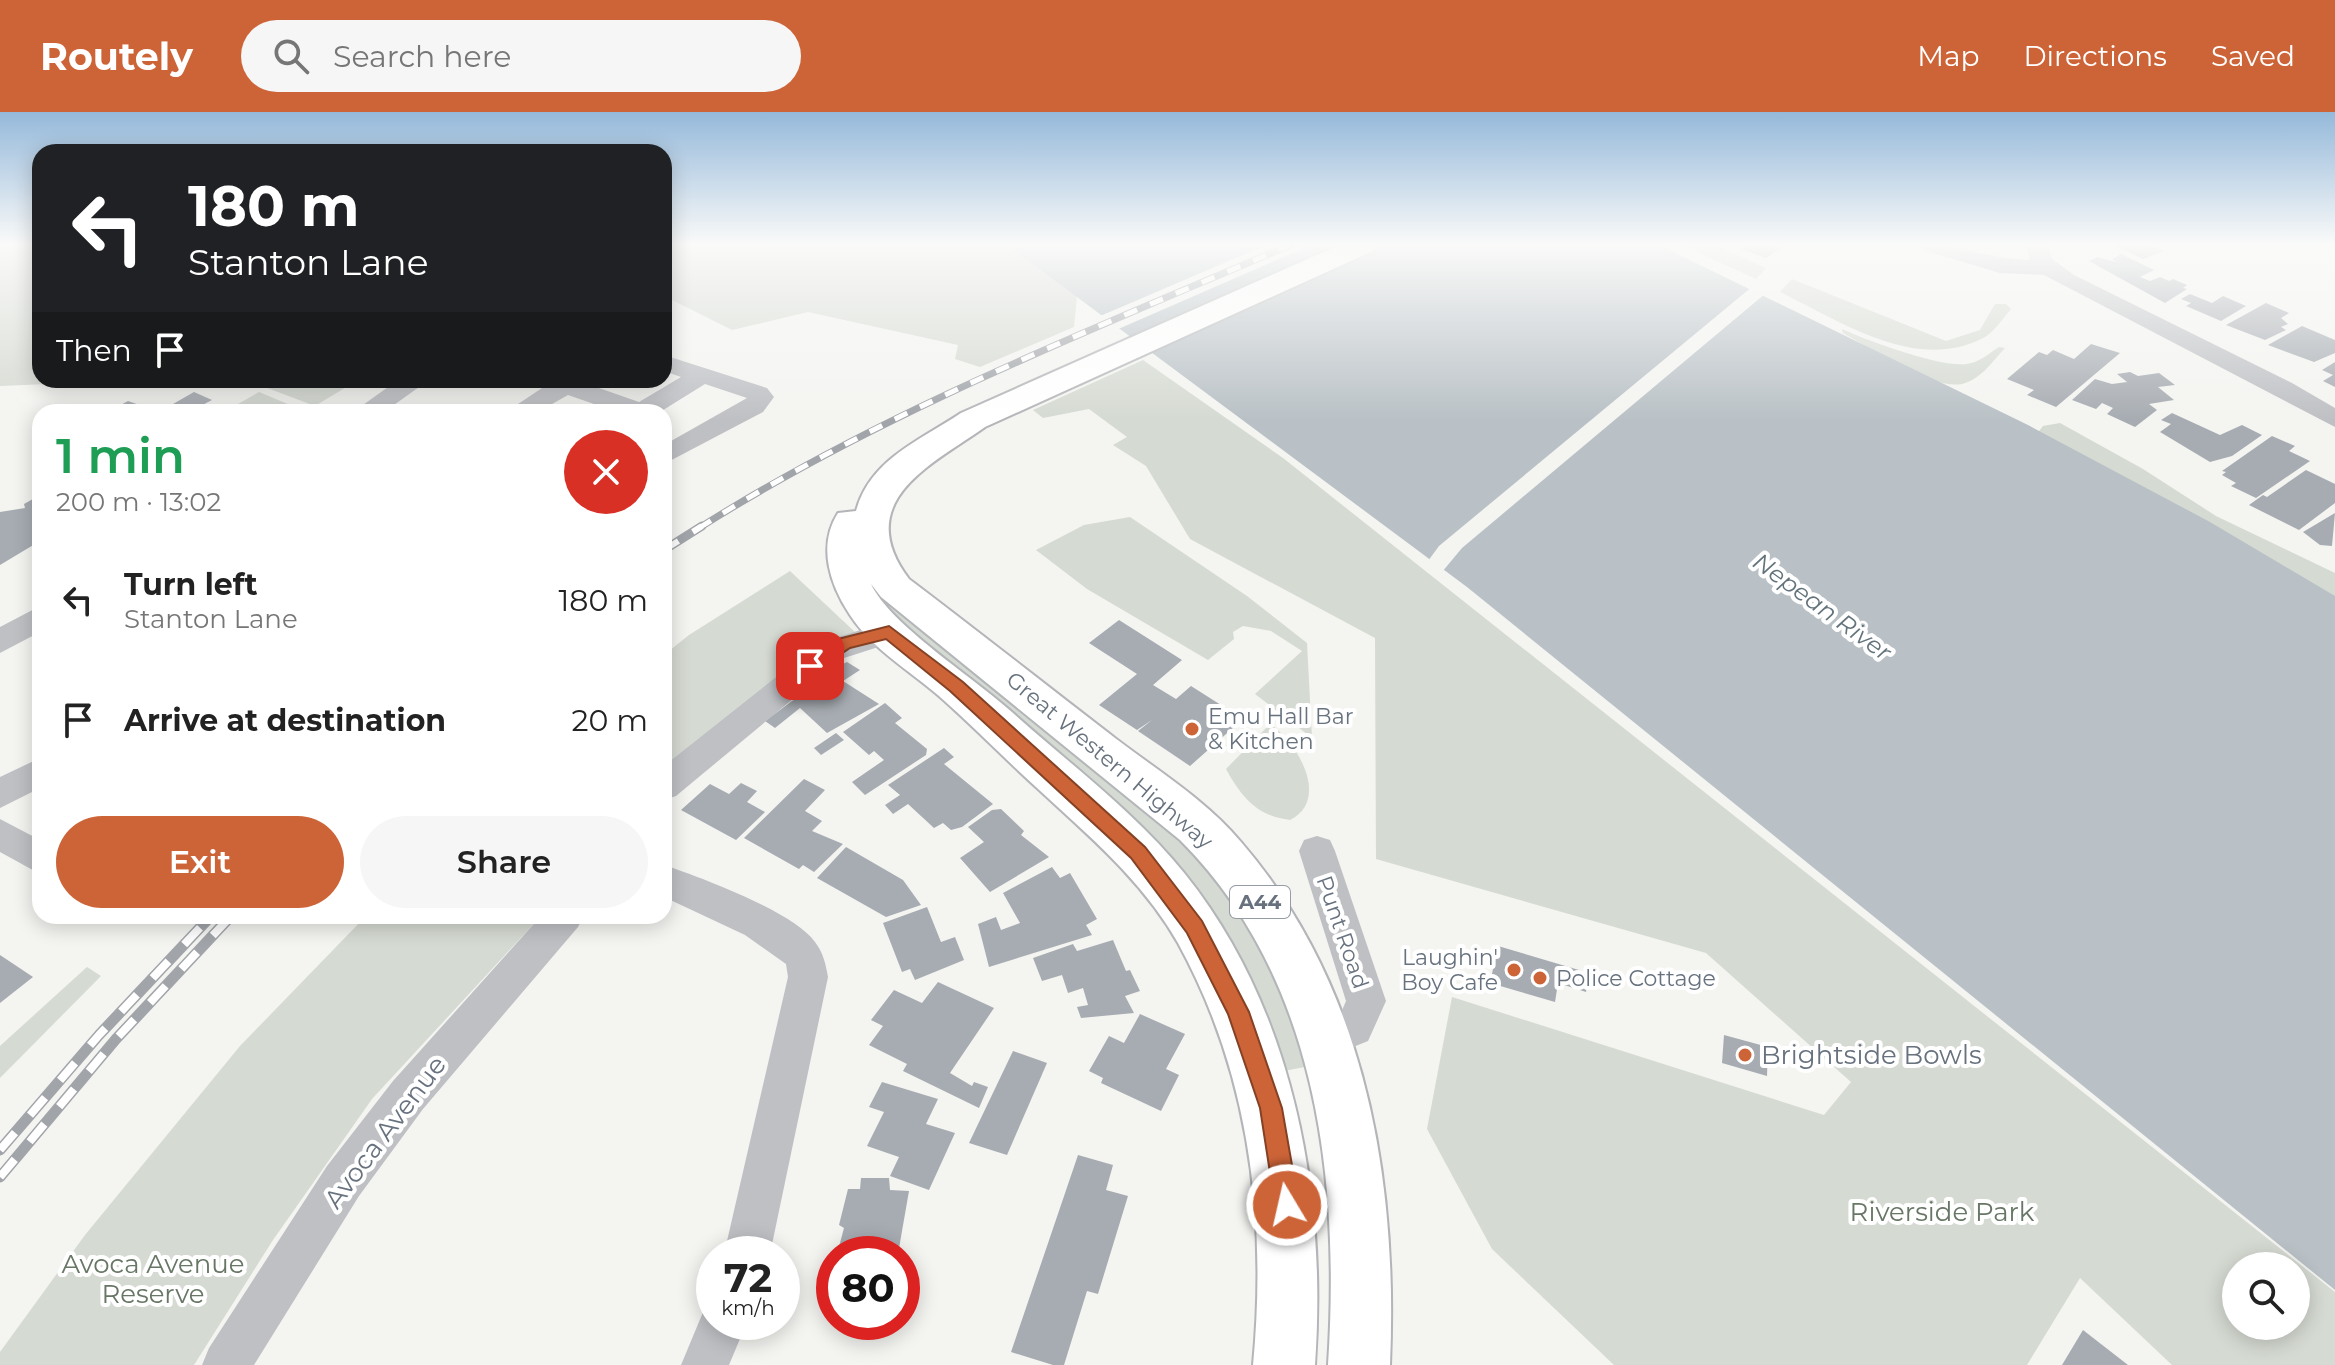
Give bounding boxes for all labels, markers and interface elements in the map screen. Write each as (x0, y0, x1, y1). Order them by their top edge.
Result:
search box (241, 20, 801, 92)
text: Routely (40, 33, 193, 80)
icon: search (269, 34, 313, 78)
text: Search here (333, 38, 511, 75)
text: Map (1917, 39, 1979, 73)
text: Directions (2023, 39, 2167, 73)
text: Saved (2211, 39, 2295, 73)
text: 180 m (188, 172, 360, 240)
icon: left (56, 176, 160, 280)
text: Stanton Lane (188, 240, 428, 284)
icon: arrive (148, 328, 192, 372)
text: Then (56, 332, 132, 369)
text: 1 min (56, 427, 185, 485)
button: close (564, 430, 648, 514)
text: 200 m · 13:02 (56, 486, 221, 518)
water label: Nepean River (1747, 547, 1898, 667)
text: Turn left (124, 566, 257, 603)
icon: left (56, 578, 100, 622)
text: 180 m (558, 582, 648, 619)
text: Stanton Lane (124, 603, 298, 635)
pin (776, 632, 844, 700)
icon: arrive (788, 644, 832, 688)
street label: Great Western Highway (1001, 666, 1219, 855)
icon: arrive (56, 698, 100, 742)
text: Arrive at destination (124, 702, 446, 739)
text: 20 m (571, 702, 648, 739)
place label: Emu Hall Bar & Kitchen (1208, 703, 1353, 755)
marker: Emu Hall Bar & Kitchen (1183, 720, 1201, 738)
button: Exit (56, 816, 344, 908)
button: Share (360, 816, 648, 908)
street label: Punt Road (1311, 872, 1374, 992)
road number: A44 (1230, 886, 1290, 918)
place label: Laughin' Boy Cafe (1401, 944, 1498, 996)
marker: Laughin' Boy Cafe (1505, 961, 1523, 979)
place label: Police Cottage (1556, 965, 1716, 992)
marker: Police Cottage (1531, 969, 1549, 987)
place label: Brightside Bowls (1761, 1039, 1982, 1071)
marker: Brightside Bowls (1736, 1046, 1754, 1064)
street label: Avoca Avenue (317, 1049, 453, 1215)
position arrow (1245, 1163, 1329, 1247)
park label: Riverside Park (1850, 1196, 2035, 1228)
speed limit sign: 80 (816, 1236, 920, 1340)
park label: Avoca Avenue Reserve (62, 1248, 244, 1310)
map controls (2222, 1252, 2310, 1340)
button: search (2222, 1252, 2310, 1340)
text: 72 (724, 1253, 772, 1302)
text: km/h (721, 1296, 775, 1320)

